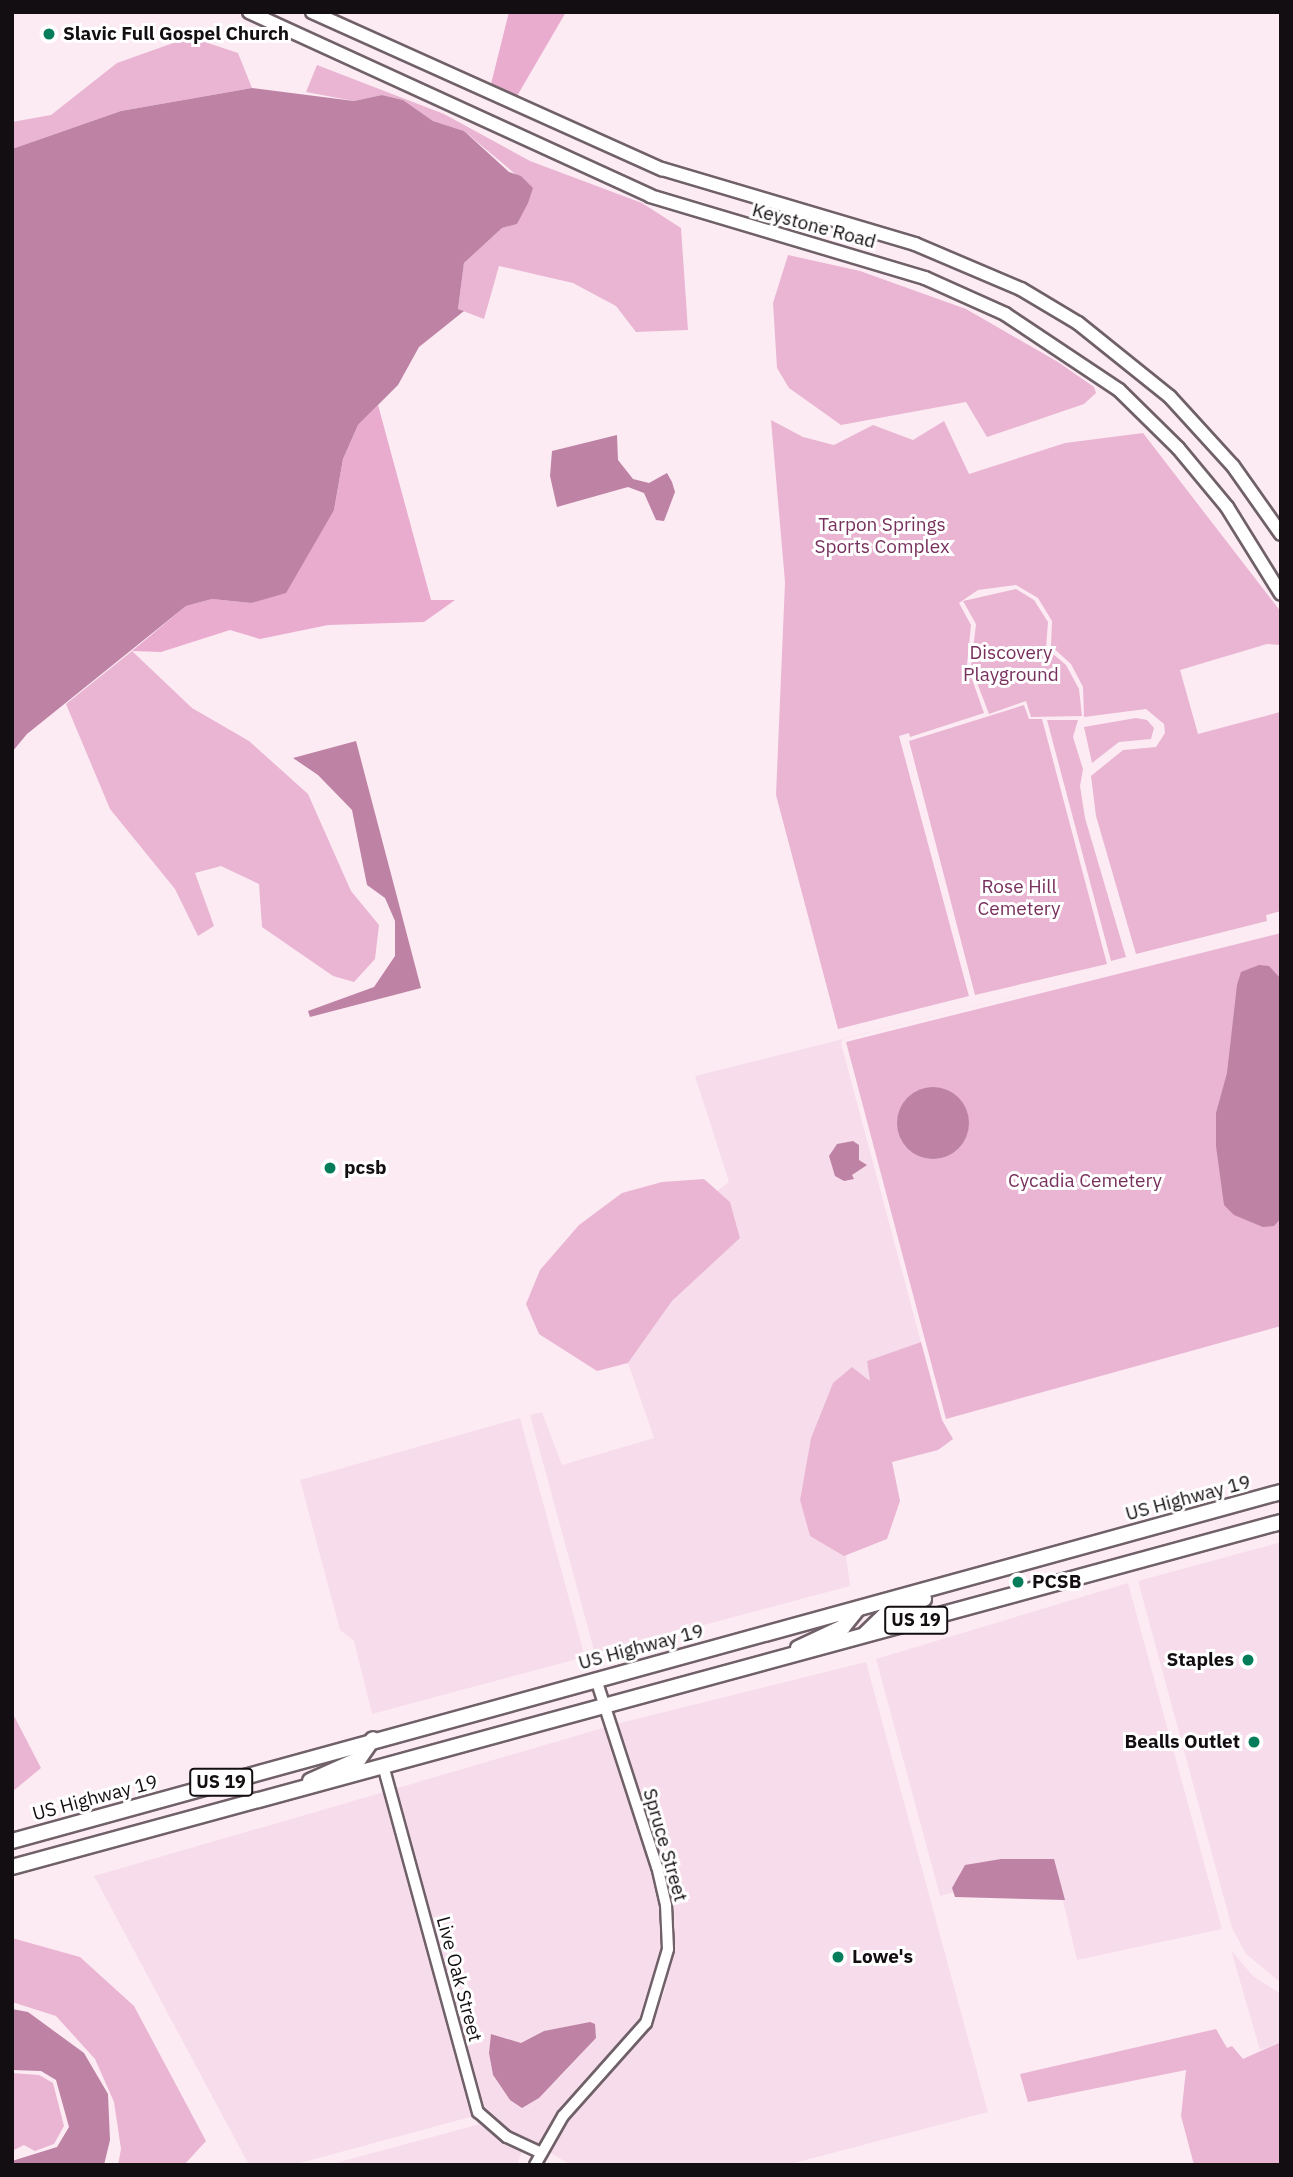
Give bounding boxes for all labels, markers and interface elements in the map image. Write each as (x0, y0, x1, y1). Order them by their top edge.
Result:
place label: Slavic Full Gospel Church (63, 23, 289, 45)
marker: Slavic Full Gospel Church (41, 26, 57, 42)
street label: Keystone Road (750, 199, 878, 253)
park label: Tarpon Springs Sports Complex (814, 514, 950, 558)
park label: Discovery Playground (963, 642, 1059, 686)
park label: Rose Hill Cemetery (978, 876, 1060, 920)
place label: pcsb (344, 1157, 387, 1179)
marker: pcsb (322, 1160, 338, 1176)
park label: Cycadia Cemetery (1008, 1170, 1162, 1192)
street label: US Highway 19 (1123, 1470, 1253, 1526)
place label: PCSB (1032, 1571, 1081, 1593)
marker: PCSB (1010, 1574, 1026, 1590)
road number: US 19 (883, 1605, 949, 1634)
street label: US Highway 19 (576, 1619, 706, 1675)
place label: Staples (1167, 1649, 1234, 1671)
marker: Staples (1240, 1652, 1256, 1668)
place label: Bealls Outlet (1125, 1731, 1240, 1753)
marker: Bealls Outlet (1246, 1734, 1262, 1750)
road number: US 19 (188, 1768, 254, 1797)
street label: US Highway 19 (30, 1770, 160, 1826)
street label: Spruce Street (638, 1786, 692, 1904)
street label: Live Oak Street (431, 1914, 487, 2044)
place label: Lowe's (852, 1946, 913, 1968)
marker: Lowe's (830, 1949, 846, 1965)

